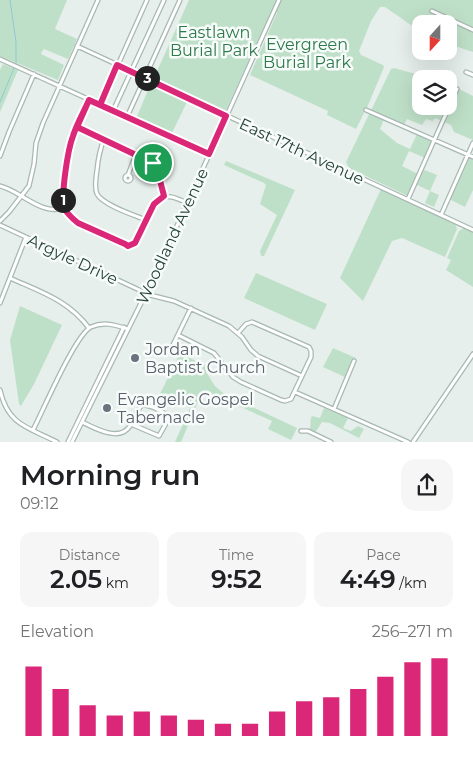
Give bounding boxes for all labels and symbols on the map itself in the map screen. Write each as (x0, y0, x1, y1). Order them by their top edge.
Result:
north arrow (412, 15, 458, 60)
park label: Eastlawn Burial Park (170, 23, 258, 60)
park label: Evergreen Burial Park (263, 35, 351, 72)
pin: 3 (134, 66, 160, 90)
street label: East 17th Avenue (236, 114, 367, 189)
pin (132, 142, 174, 184)
street label: Woodland Avenue (133, 165, 212, 307)
pin: 1 (50, 188, 76, 212)
street label: Argyle Drive (25, 230, 121, 289)
place label: Jordan Baptist Church (144, 340, 265, 377)
marker: Jordan Baptist Church (129, 352, 141, 364)
place label: Evangelic Gospel Tabernacle (117, 390, 254, 427)
marker: Evangelic Gospel Tabernacle (101, 402, 113, 414)

